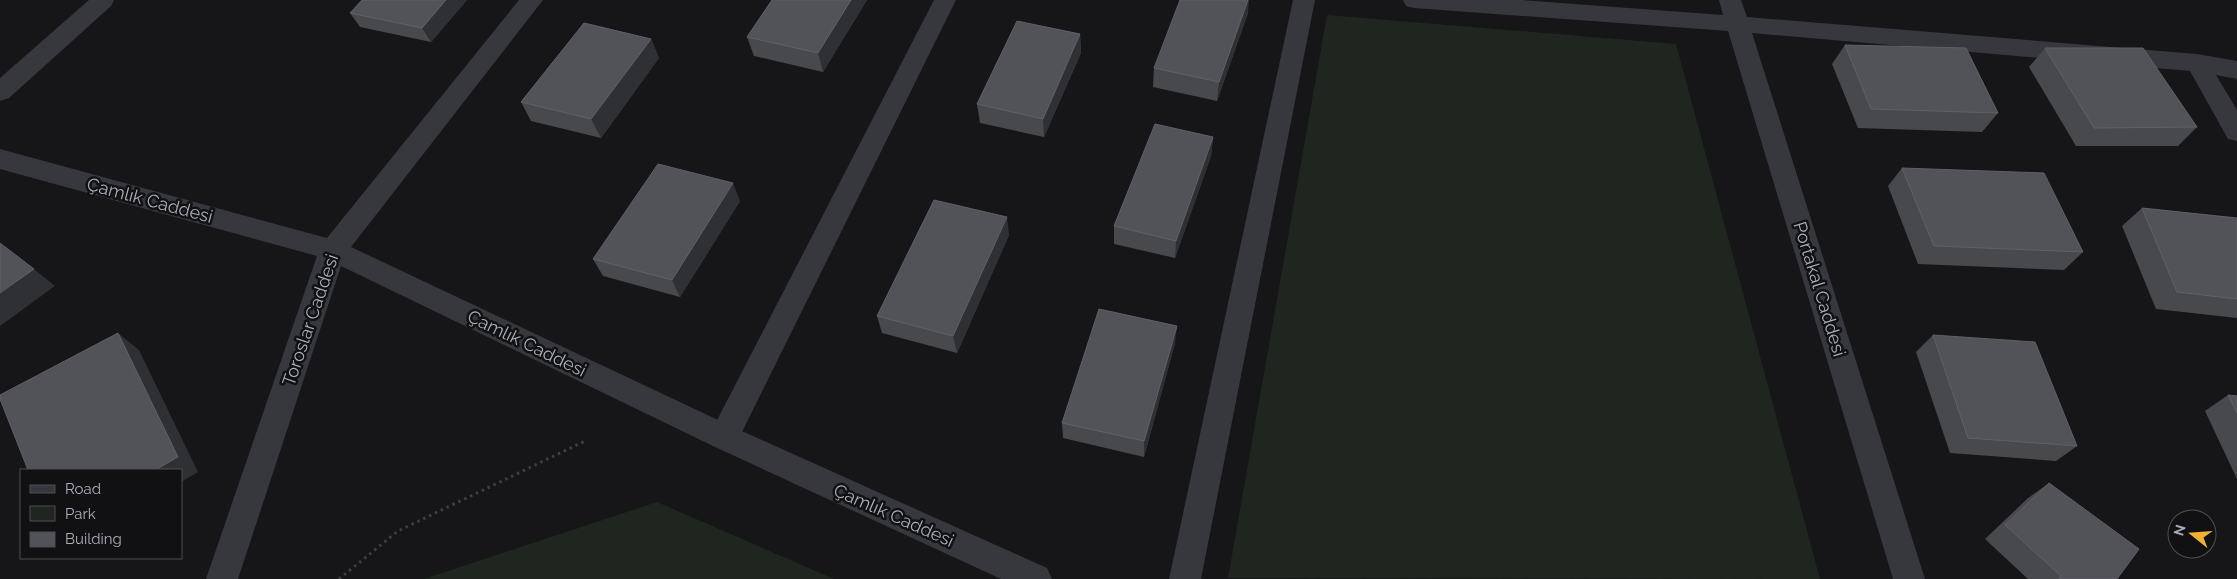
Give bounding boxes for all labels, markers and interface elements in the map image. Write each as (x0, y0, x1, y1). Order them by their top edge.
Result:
street label: Çamlık Caddesi (85, 173, 215, 227)
street label: Portakal Caddesi (1790, 219, 1850, 359)
street label: Toroslar Caddesi (278, 251, 342, 389)
street label: Çamlık Caddesi (464, 305, 590, 381)
legend (20, 469, 182, 559)
street label: Çamlık Caddesi (831, 479, 957, 551)
text: Road (65, 480, 101, 498)
text: Park (65, 505, 96, 523)
north arrow (2167, 509, 2217, 559)
text: N (2170, 523, 2189, 538)
text: Building (65, 530, 122, 548)

